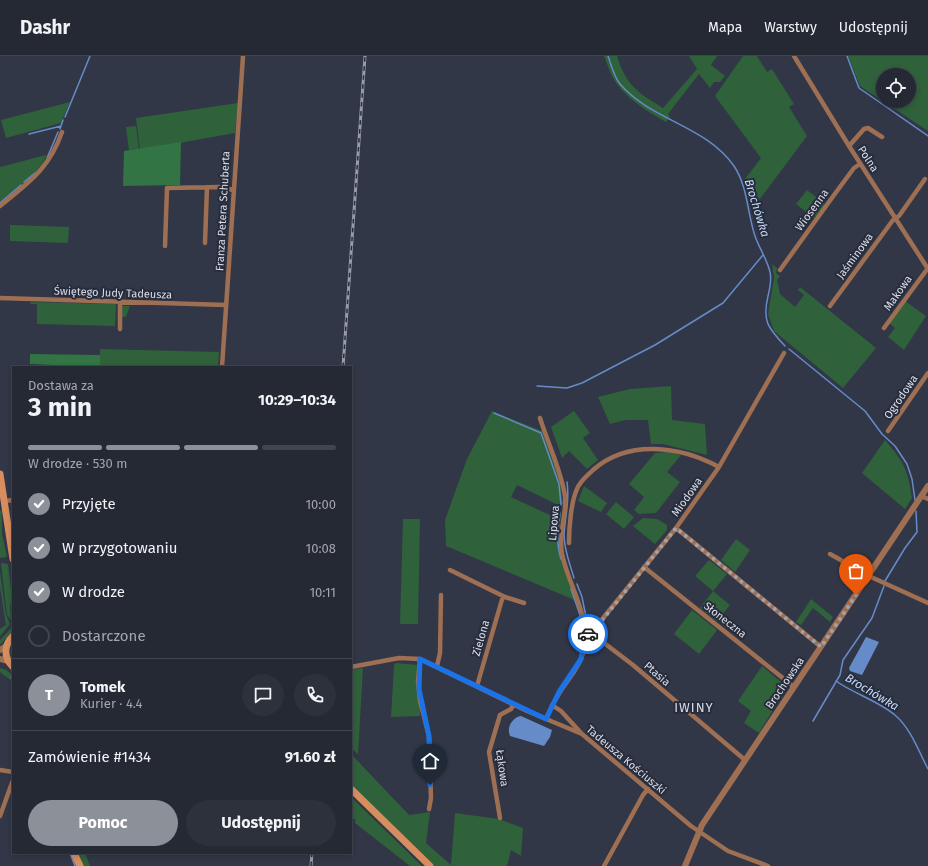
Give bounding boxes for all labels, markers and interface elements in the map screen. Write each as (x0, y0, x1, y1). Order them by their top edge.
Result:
text: Dashr (20, 16, 70, 39)
text: Mapa (708, 19, 742, 36)
text: Warstwy (764, 19, 817, 36)
text: Udostępnij (839, 19, 908, 36)
map controls (876, 68, 916, 108)
button: locate (876, 68, 916, 108)
street label: Polna (855, 144, 881, 174)
street label: Franza Petera Schuberta (213, 151, 233, 271)
water label: Brochówka (742, 177, 772, 239)
street label: Wiosenna (792, 187, 832, 233)
street label: Jaśminowa (834, 231, 876, 281)
street label: Makowa (881, 273, 915, 313)
street label: Świętego Judy Tadeusza (54, 283, 172, 302)
street label: Ogrodowa (882, 372, 920, 422)
text: Dostawa za (28, 378, 94, 393)
text: 10:29–10:34 (258, 391, 336, 409)
text: 3 min (28, 392, 92, 423)
text: W drodze · 530 m (28, 456, 127, 471)
street label: Miodowa (669, 475, 705, 519)
icon: check (28, 493, 50, 515)
text: Przyjęte (62, 495, 116, 513)
text: 10:00 (305, 497, 336, 512)
street label: Lipowa (546, 505, 562, 541)
icon: check (28, 537, 50, 559)
text: W przygotowaniu (62, 539, 178, 557)
text: 10:08 (306, 541, 336, 556)
pin (839, 554, 873, 595)
icon: bag (845, 560, 867, 582)
icon: check (28, 581, 50, 603)
text: W drodze (62, 583, 125, 601)
text: 10:11 (309, 585, 336, 600)
street label: Słoneczna (701, 599, 749, 641)
courier (568, 614, 608, 654)
street label: Zielona (470, 618, 492, 658)
icon: car (577, 623, 599, 645)
text: Dostarczone (62, 627, 146, 645)
street label: Brochowska (763, 655, 807, 711)
street label: Ptasia (641, 659, 673, 689)
water label: Brochówka (843, 671, 901, 713)
button: chat (242, 674, 284, 716)
button: phone (294, 674, 336, 716)
text: Tomek (80, 678, 125, 696)
text: T (45, 686, 53, 704)
text: Kurier · 4.4 (80, 696, 142, 711)
district label: IWINY (674, 700, 714, 715)
street label: Tadeusza Kościuszki (583, 723, 669, 797)
pin (413, 744, 447, 785)
text: Zamówienie #1434 (28, 748, 151, 766)
text: 91.60 zł (285, 748, 336, 766)
street label: Łąkowa (493, 749, 511, 787)
icon: home (419, 750, 441, 772)
button: Pomoc (28, 800, 178, 846)
button: Udostępnij (186, 800, 336, 846)

